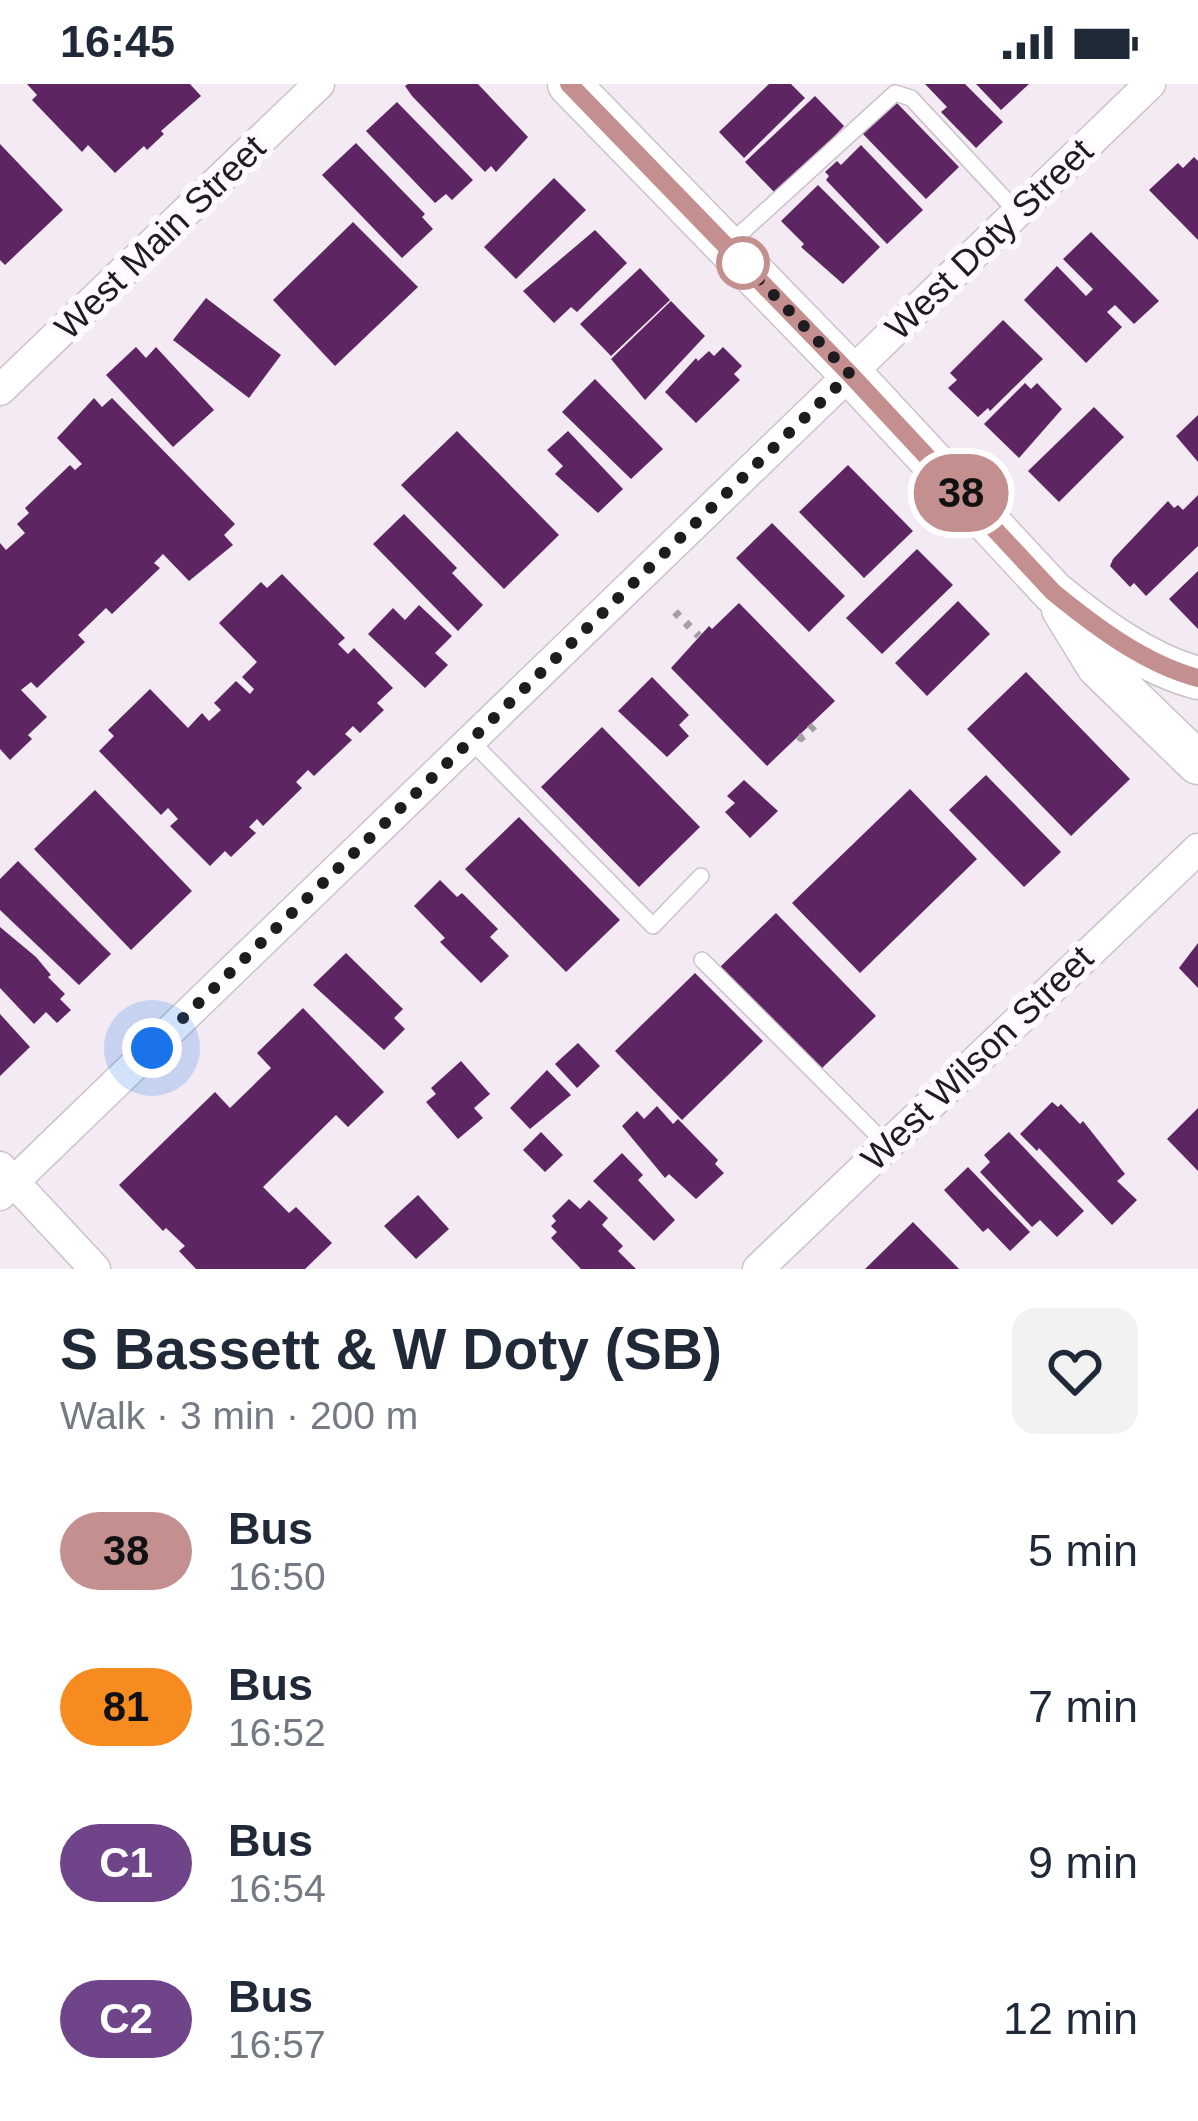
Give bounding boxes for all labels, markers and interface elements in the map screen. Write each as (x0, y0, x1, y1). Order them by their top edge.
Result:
text: 16:45 (60, 16, 175, 67)
street label: West Main Street (47, 127, 273, 347)
street label: West Doty Street (877, 130, 1101, 348)
unlabelled marker (718, 238, 768, 288)
line badge: 38 (907, 454, 1015, 532)
text: 38 (938, 469, 984, 516)
street label: West Wilson Street (853, 937, 1101, 1179)
your location (122, 1018, 182, 1078)
button: heart (1012, 1308, 1138, 1434)
text: S Bassett & W Doty (SB) (60, 1317, 722, 1381)
text: Walk · 3 min · 200 m (60, 1394, 418, 1437)
text: Bus (228, 1503, 313, 1554)
text: 5 min (1028, 1525, 1138, 1576)
text: 38 (103, 1527, 149, 1574)
text: 16:50 (228, 1555, 326, 1598)
text: Bus (228, 1659, 313, 1710)
text: 7 min (1028, 1681, 1138, 1732)
text: 81 (103, 1683, 149, 1730)
text: 16:52 (228, 1711, 326, 1754)
text: Bus (228, 1815, 313, 1866)
text: 9 min (1028, 1837, 1138, 1888)
text: C1 (99, 1839, 153, 1886)
text: 16:54 (228, 1867, 326, 1910)
text: Bus (228, 1971, 313, 2022)
text: 12 min (1003, 1993, 1138, 2044)
text: C2 (99, 1995, 153, 2042)
text: 16:57 (228, 2023, 326, 2066)

